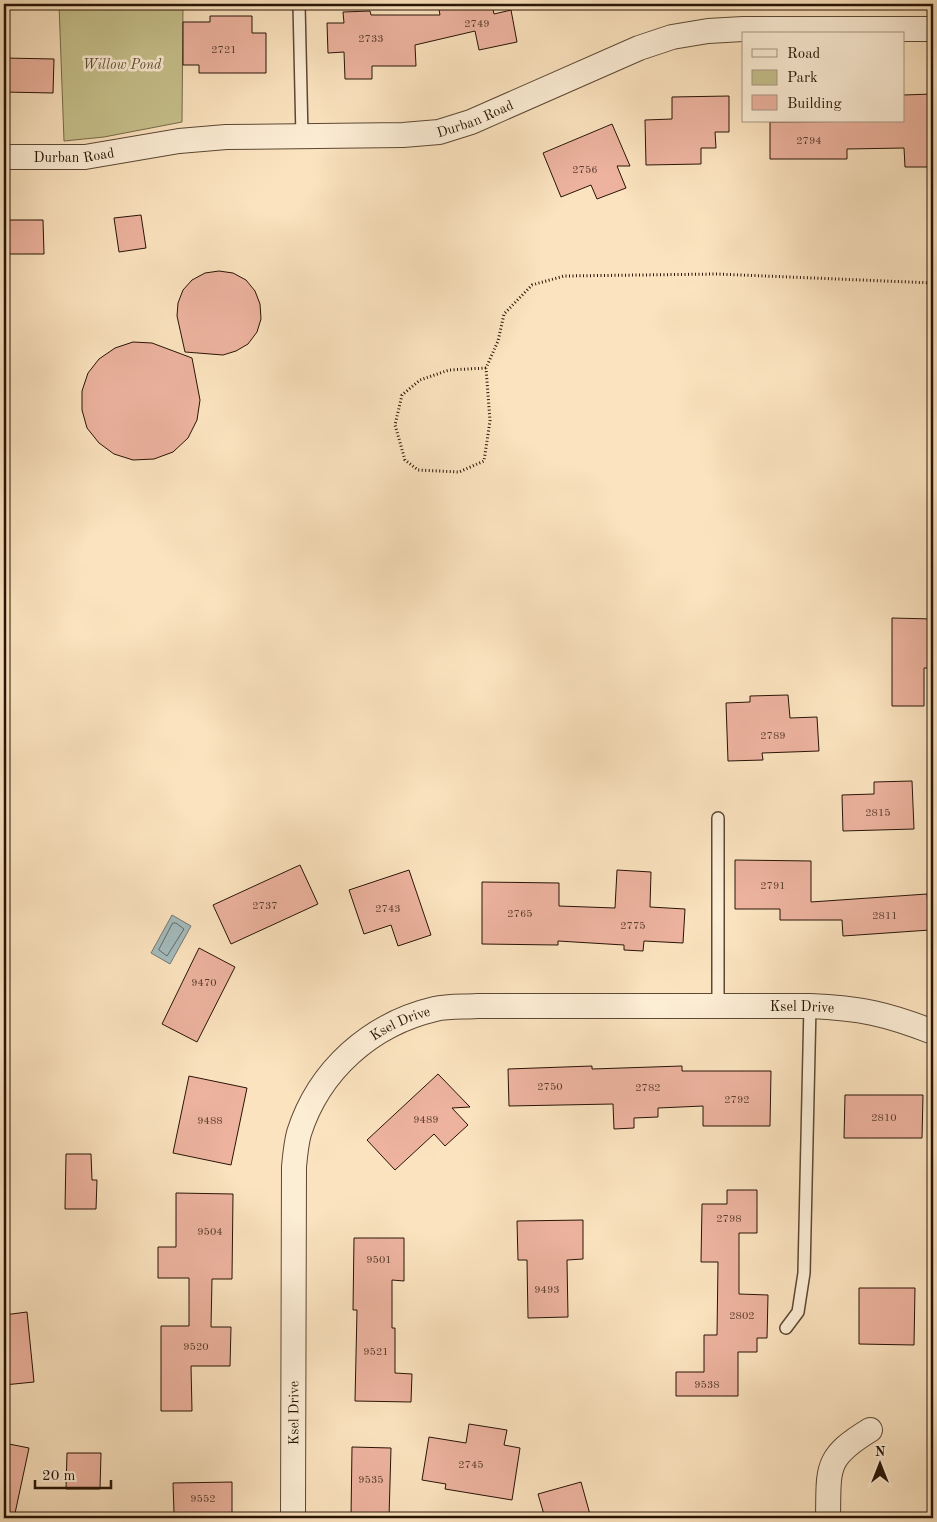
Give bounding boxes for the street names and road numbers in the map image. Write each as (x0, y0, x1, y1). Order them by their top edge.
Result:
street label: Durban Road (435, 98, 516, 140)
street label: Durban Road (34, 146, 115, 165)
street label: Ksel Drive (770, 1000, 835, 1015)
street label: Ksel Drive (368, 1005, 432, 1044)
street label: Ksel Drive (287, 1381, 301, 1445)

